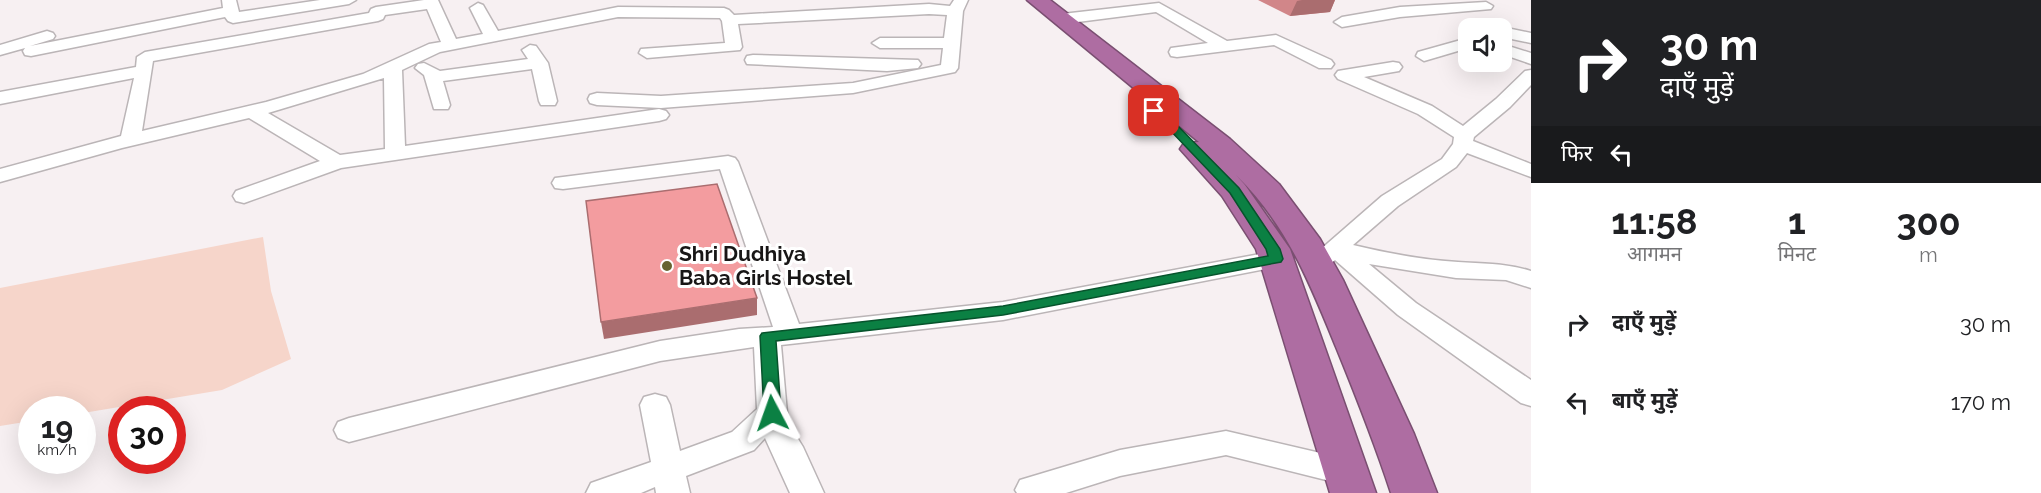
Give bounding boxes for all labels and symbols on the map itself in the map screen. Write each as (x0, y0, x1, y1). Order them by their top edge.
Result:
pin (1128, 85, 1179, 136)
place label: Shri Dudhiya Baba Girls Hostel (679, 241, 853, 290)
marker: Shri Dudhiya Baba Girls Hostel (660, 259, 674, 273)
position arrow (740, 381, 804, 445)
speed limit sign: 30 (108, 396, 186, 474)

